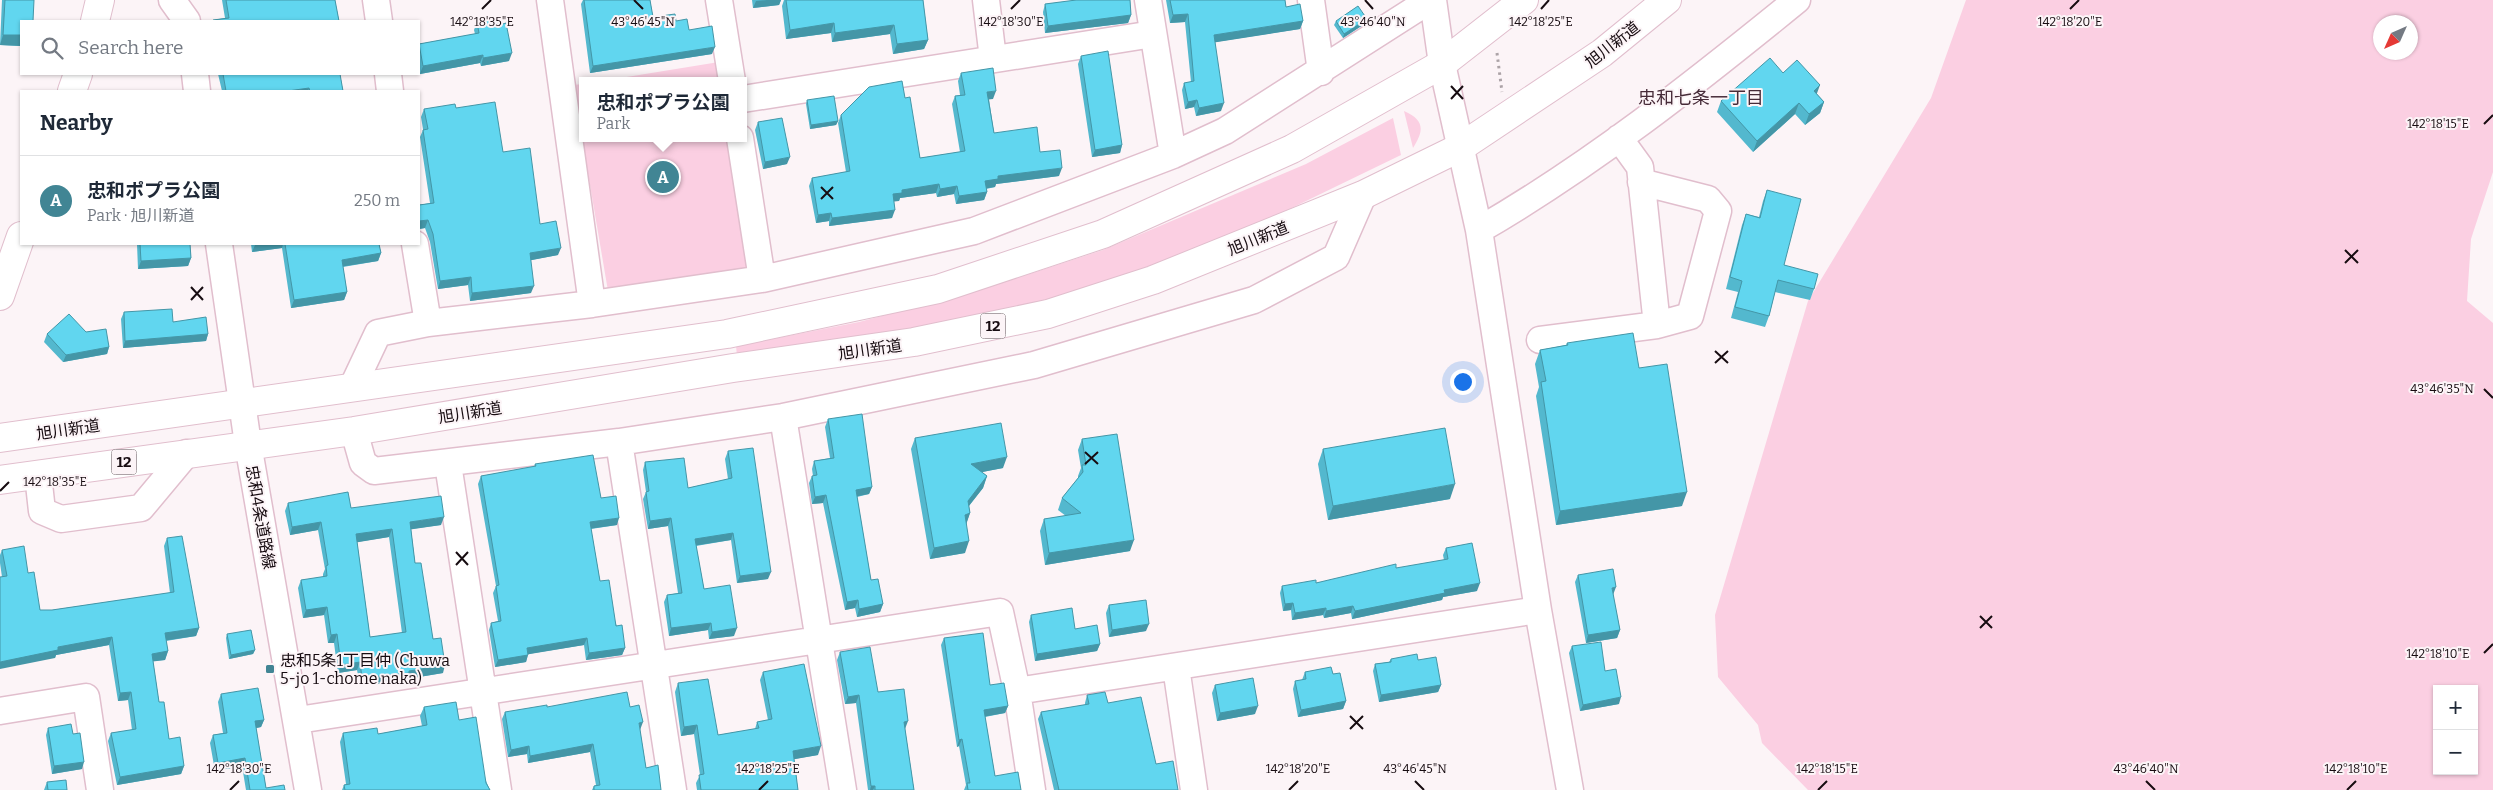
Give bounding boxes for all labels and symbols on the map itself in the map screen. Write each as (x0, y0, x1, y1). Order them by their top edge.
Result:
text: 142°18'35"E (450, 15, 514, 29)
text: 43°46'45"N (611, 15, 675, 29)
text: 142°18'30"E (979, 15, 1043, 29)
text: 43°46'40"N (1341, 15, 1406, 29)
text: 142°18'25"E (1509, 15, 1573, 29)
text: 142°18'20"E (2038, 15, 2102, 29)
north arrow (2373, 15, 2418, 60)
street label: 旭川新道 (1581, 17, 1643, 72)
district label: 忠和七条一丁目 (1638, 87, 1764, 109)
text: 142°18'15"E (2407, 117, 2469, 131)
pin: A (647, 158, 679, 196)
street label: 旭川新道 (1225, 218, 1291, 259)
road number: 12 (980, 314, 1006, 338)
street label: 旭川新道 (837, 336, 903, 363)
your location (1450, 369, 1476, 395)
text: 43°46'35"N (2410, 382, 2474, 396)
street label: 旭川新道 (437, 398, 503, 427)
street label: 旭川新道 (35, 416, 101, 443)
road number: 12 (112, 450, 136, 474)
street label: 忠和4条道路線 (242, 464, 279, 571)
text: 142°18'35"E (23, 475, 87, 489)
text: 142°18'10"E (2407, 647, 2470, 661)
place label: 忠和5条1丁目仲 (Chuwa 5-jo 1-chome naka) (280, 651, 450, 688)
marker: 忠和5条1丁目仲 (Chuwa 5-jo 1-chome naka) (264, 663, 276, 675)
text: 142°18'30"E (207, 762, 271, 776)
text: 142°18'25"E (736, 762, 800, 776)
text: 142°18'20"E (1266, 762, 1330, 776)
text: 43°46'45"N (1383, 762, 1447, 776)
text: 142°18'15"E (1796, 762, 1858, 776)
text: 43°46'40"N (2114, 762, 2179, 776)
text: 142°18'10"E (2325, 762, 2388, 776)

